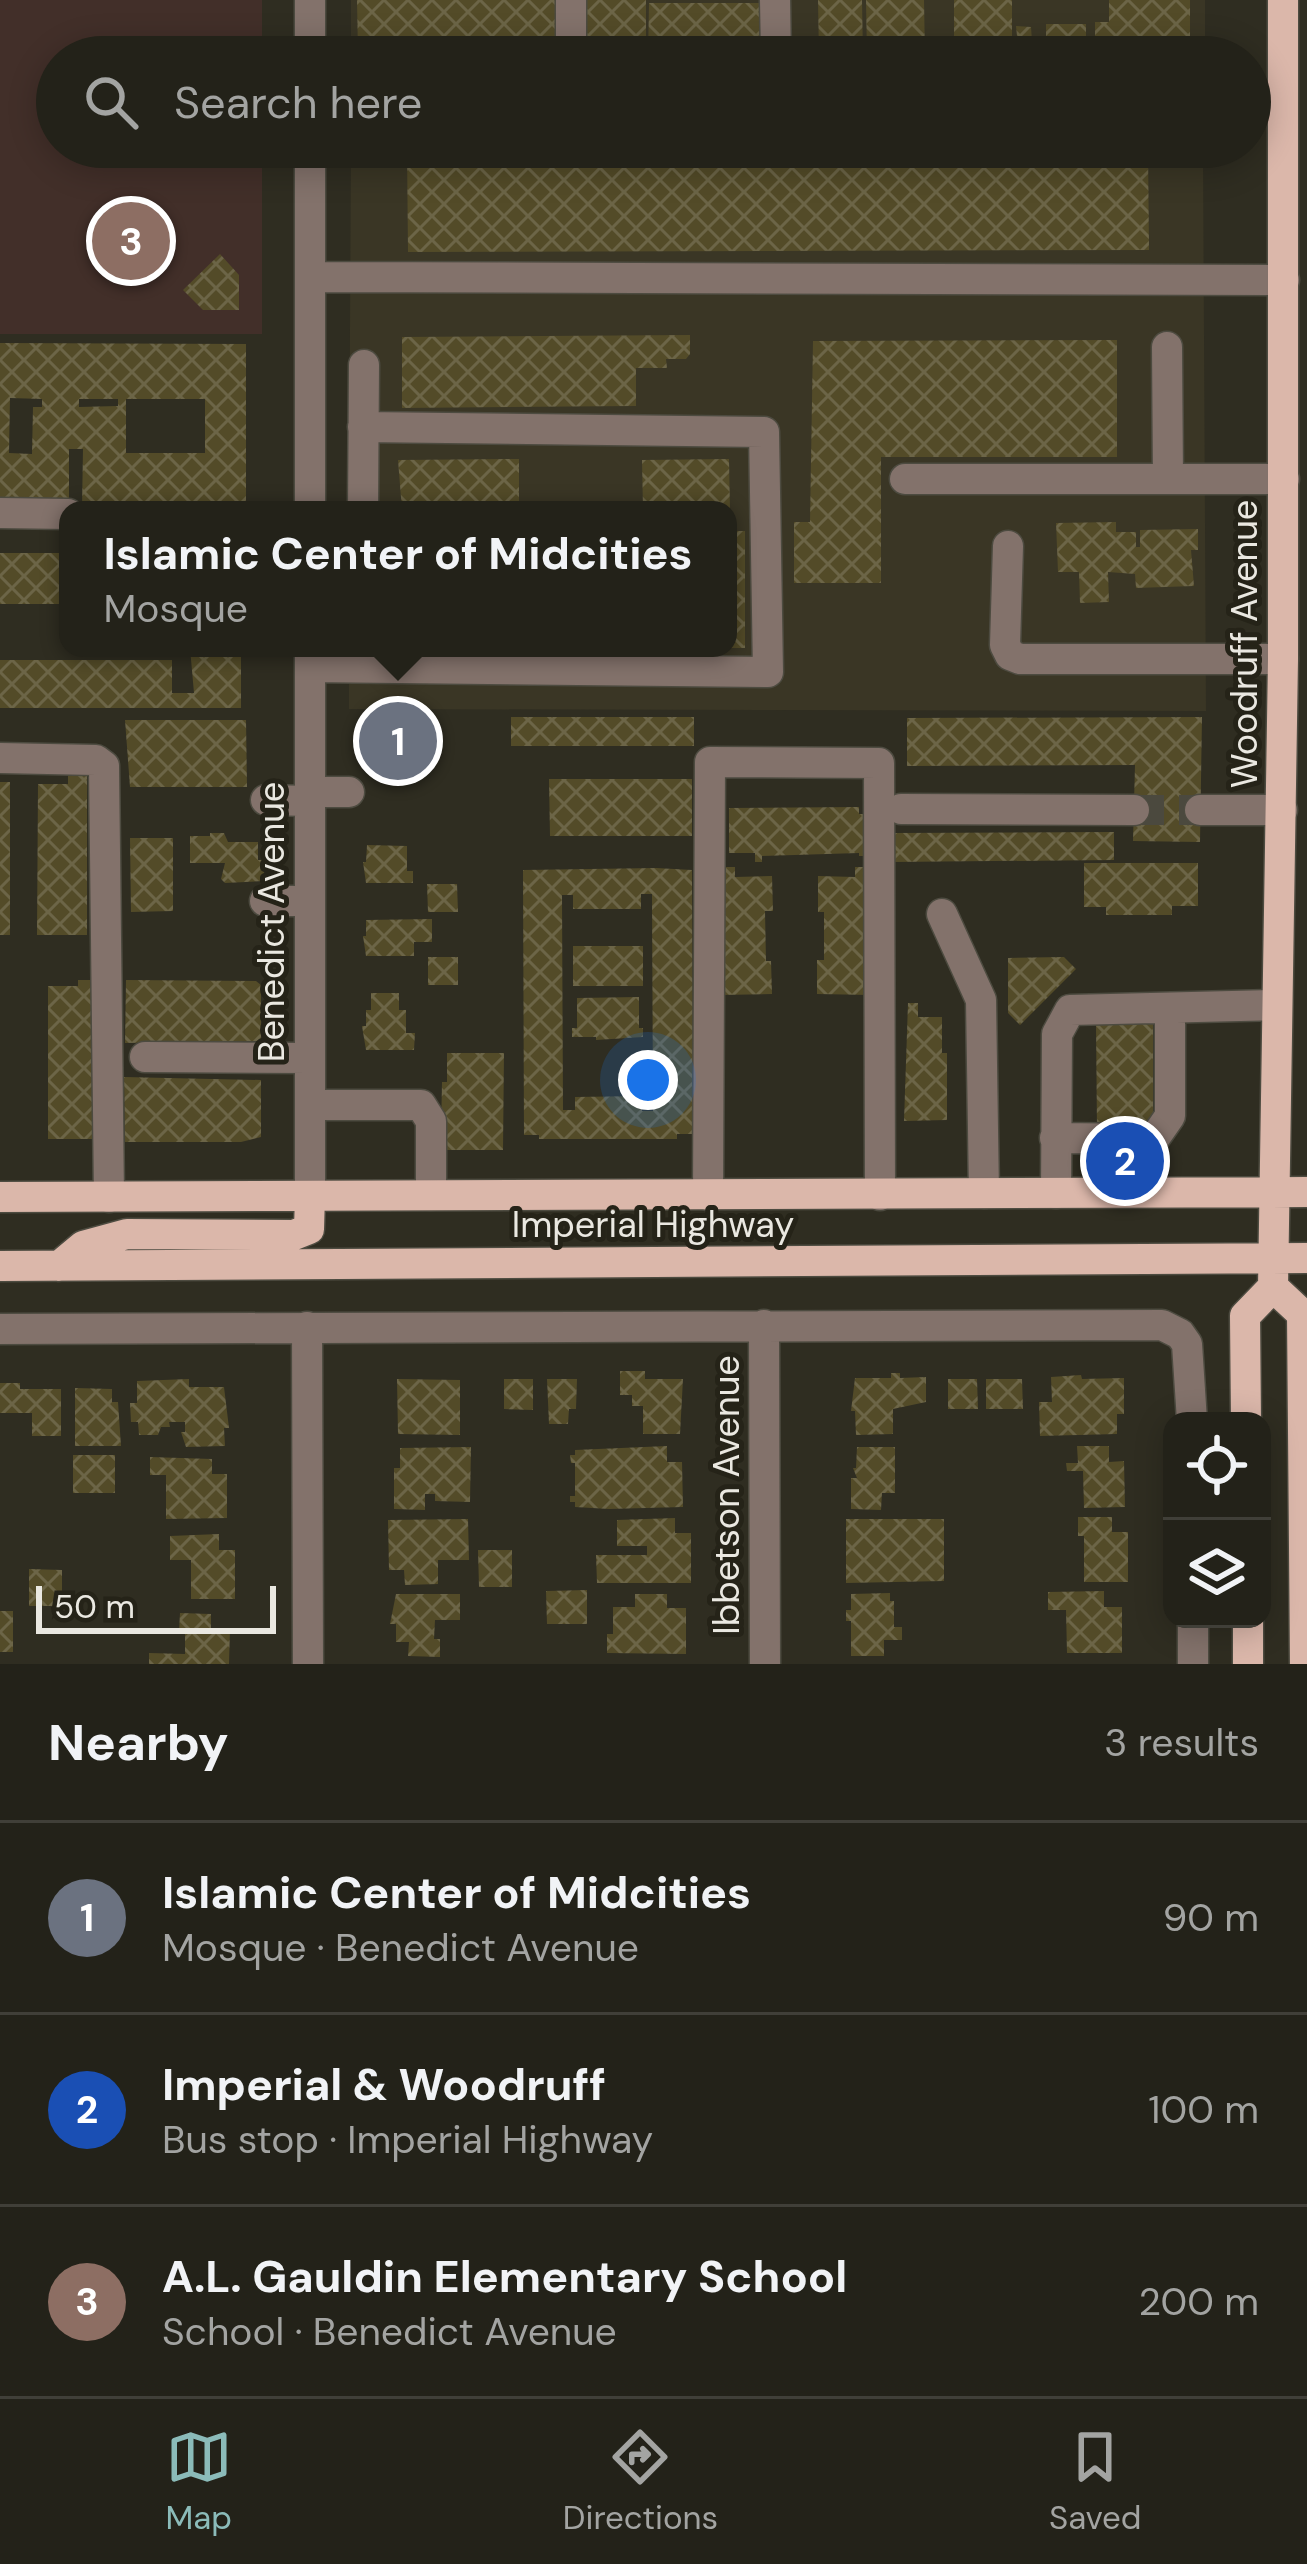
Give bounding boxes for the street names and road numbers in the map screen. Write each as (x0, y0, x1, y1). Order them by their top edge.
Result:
street label: Woodruff Avenue (1221, 500, 1268, 788)
street label: Benedict Avenue (248, 782, 295, 1062)
street label: Imperial Highway (512, 1201, 794, 1248)
street label: Ibbetson Avenue (703, 1355, 750, 1635)

